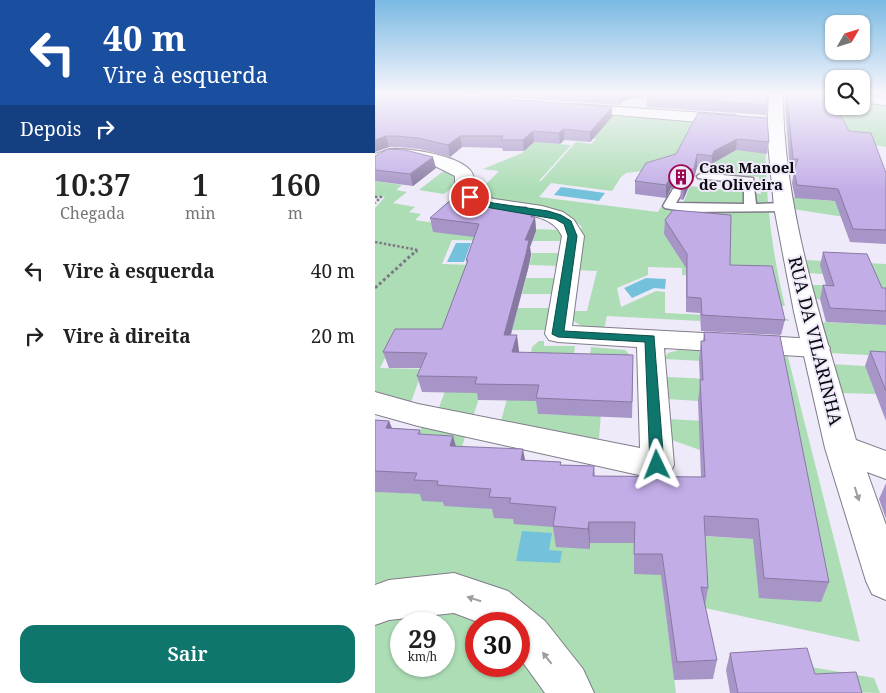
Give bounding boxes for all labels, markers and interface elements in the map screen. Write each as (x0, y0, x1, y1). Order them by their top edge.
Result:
text: 40 m (103, 14, 186, 61)
north arrow (825, 15, 870, 60)
map controls (825, 15, 870, 115)
icon: left (20, 20, 85, 85)
text: Vire à esquerda (103, 59, 268, 89)
button: search (825, 70, 870, 115)
icon: right (91, 115, 119, 143)
text: Depois (20, 116, 81, 142)
place label: Casa Manoel de Oliveira (699, 157, 795, 194)
text: 10:37 (54, 164, 131, 205)
text: 1 (192, 164, 209, 205)
text: 160 (270, 164, 321, 205)
building icon: Casa Manoel de Oliveira (668, 164, 694, 190)
pin (449, 176, 491, 218)
icon: arrive (456, 183, 484, 211)
text: Chegada (60, 202, 125, 224)
text: min (185, 202, 216, 224)
text: m (288, 202, 303, 224)
street label: RUA DA VILARINHA (783, 254, 849, 428)
icon: left (20, 257, 48, 285)
text: Vire à esquerda (63, 258, 215, 284)
text: 40 m (311, 258, 355, 284)
icon: right (20, 322, 48, 350)
text: Vire à direita (63, 323, 191, 349)
text: 20 m (311, 323, 355, 349)
position arrow (630, 438, 682, 490)
one-way arrow (854, 487, 861, 502)
one-way arrow (467, 595, 482, 602)
speed limit sign: 30 (465, 612, 530, 677)
text: 29 (408, 621, 437, 655)
button: Sair (20, 625, 355, 683)
text: km/h (408, 648, 437, 665)
one-way arrow (542, 651, 552, 665)

